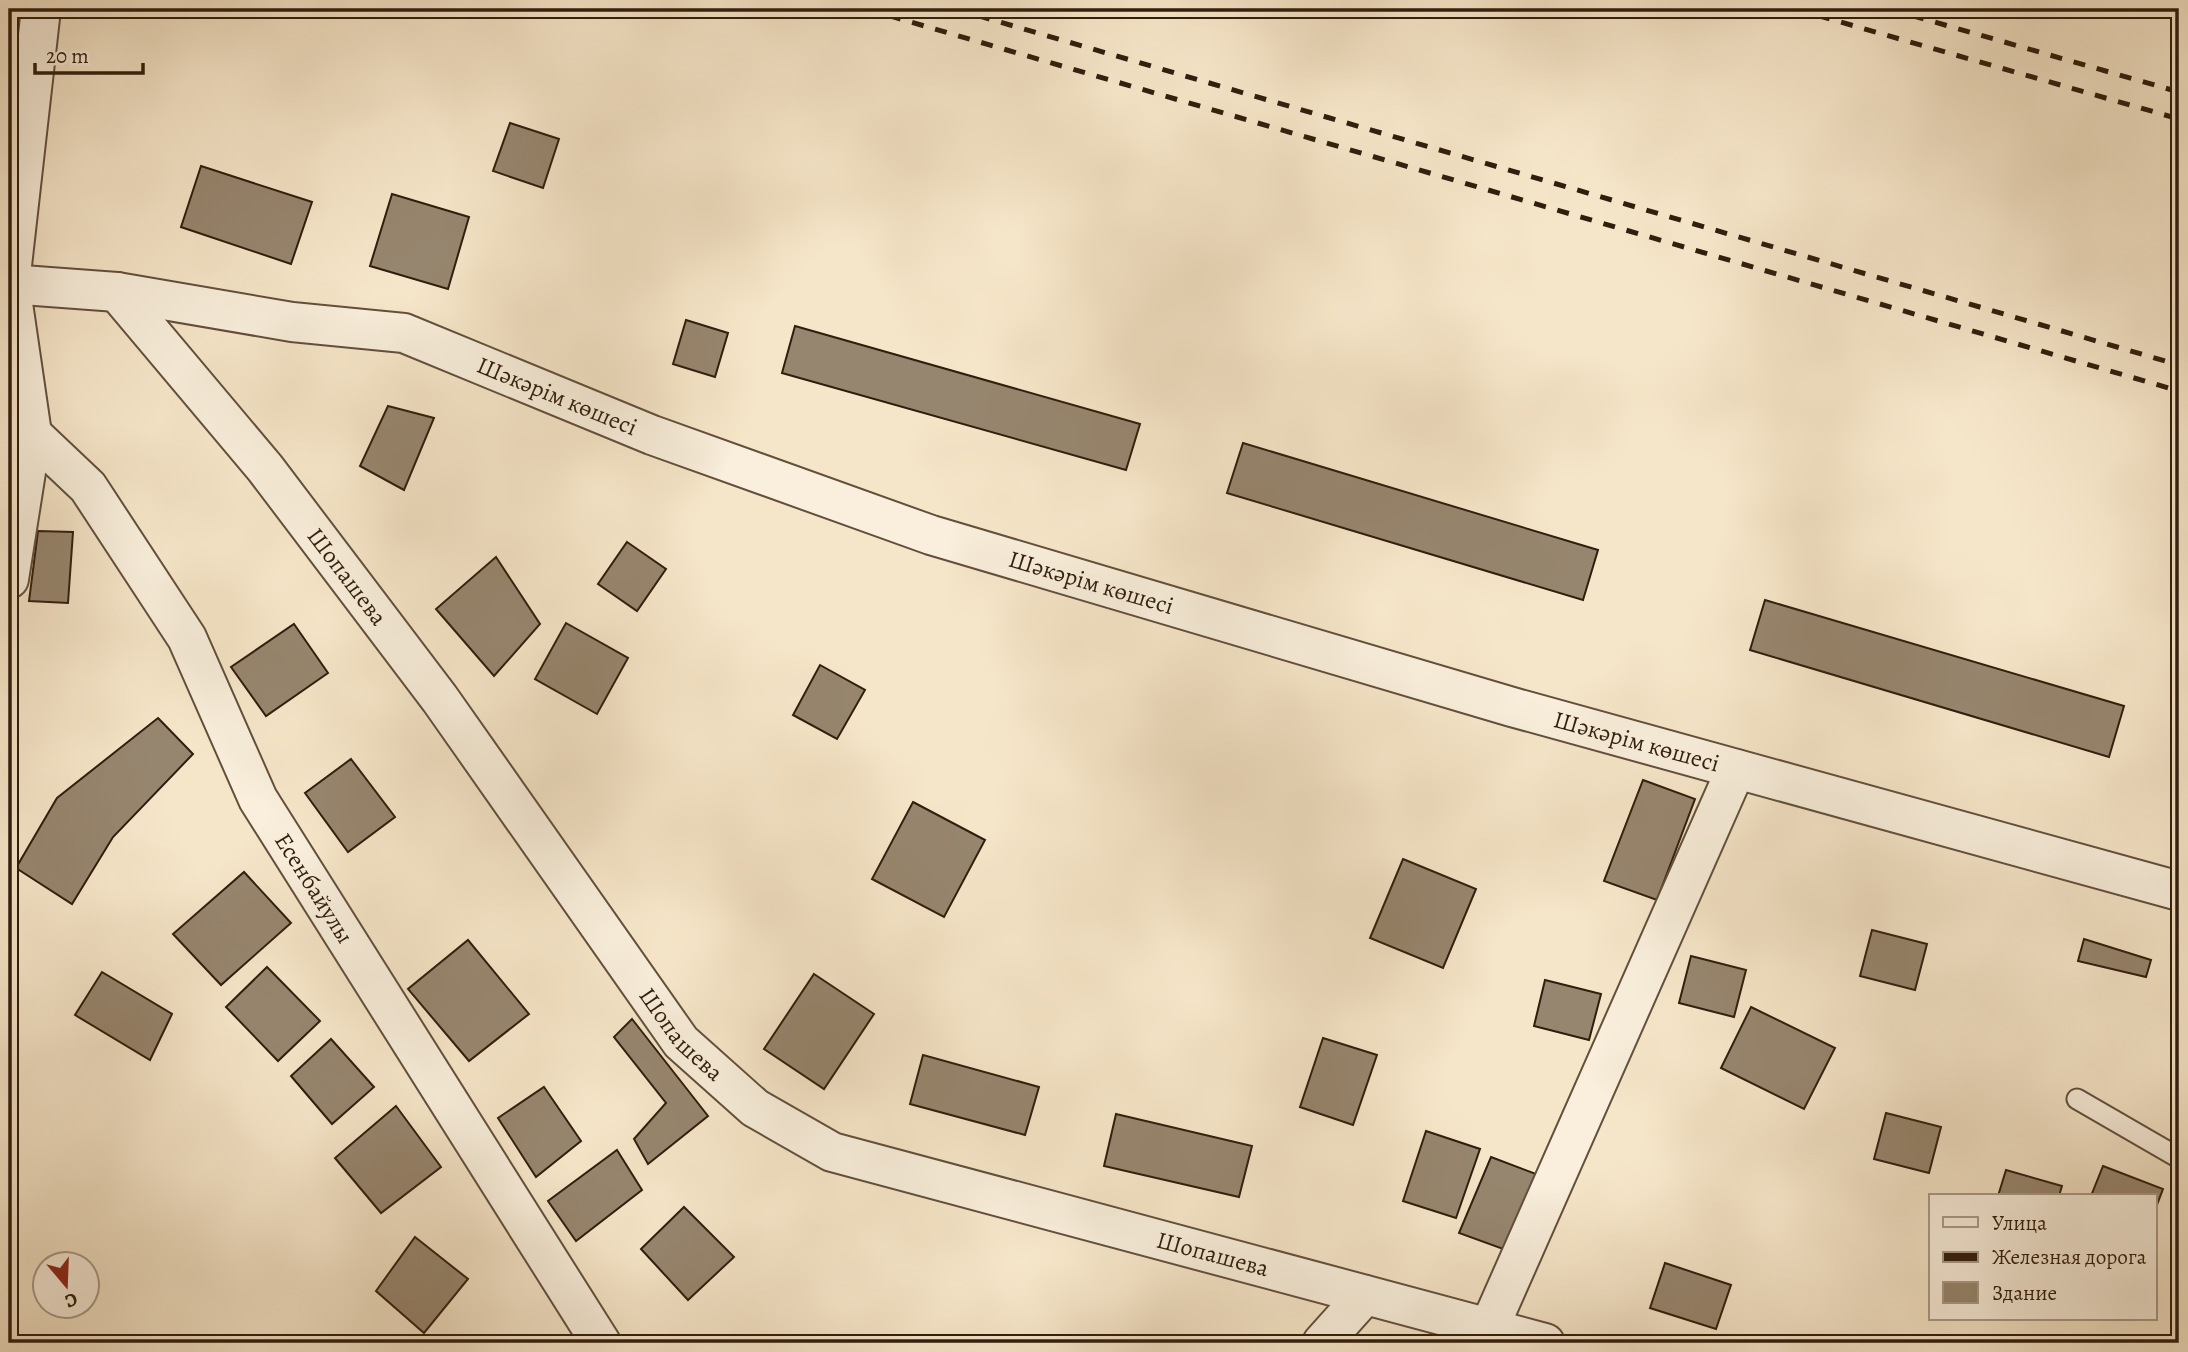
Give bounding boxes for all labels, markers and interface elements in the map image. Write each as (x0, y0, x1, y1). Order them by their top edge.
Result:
scale bar (35, 32, 144, 76)
text: 20 m (46, 42, 89, 70)
street label: Шәкәрім көшесі (472, 349, 642, 443)
street label: Шопашева (300, 521, 395, 632)
street label: Шәкәрім көшесі (1005, 543, 1178, 622)
street label: Шәкәрім көшесі (1550, 703, 1723, 779)
street label: Есенбайулы (267, 827, 361, 950)
street label: Шопашева (631, 981, 730, 1088)
legend (1929, 1194, 2156, 1320)
text: Улица (1992, 1209, 2047, 1237)
street label: Шопашева (1153, 1224, 1272, 1284)
text: Железная дорога (1992, 1243, 2147, 1271)
north arrow (32, 1250, 102, 1320)
text: Здание (1992, 1279, 2057, 1307)
text: С (61, 1286, 81, 1314)

